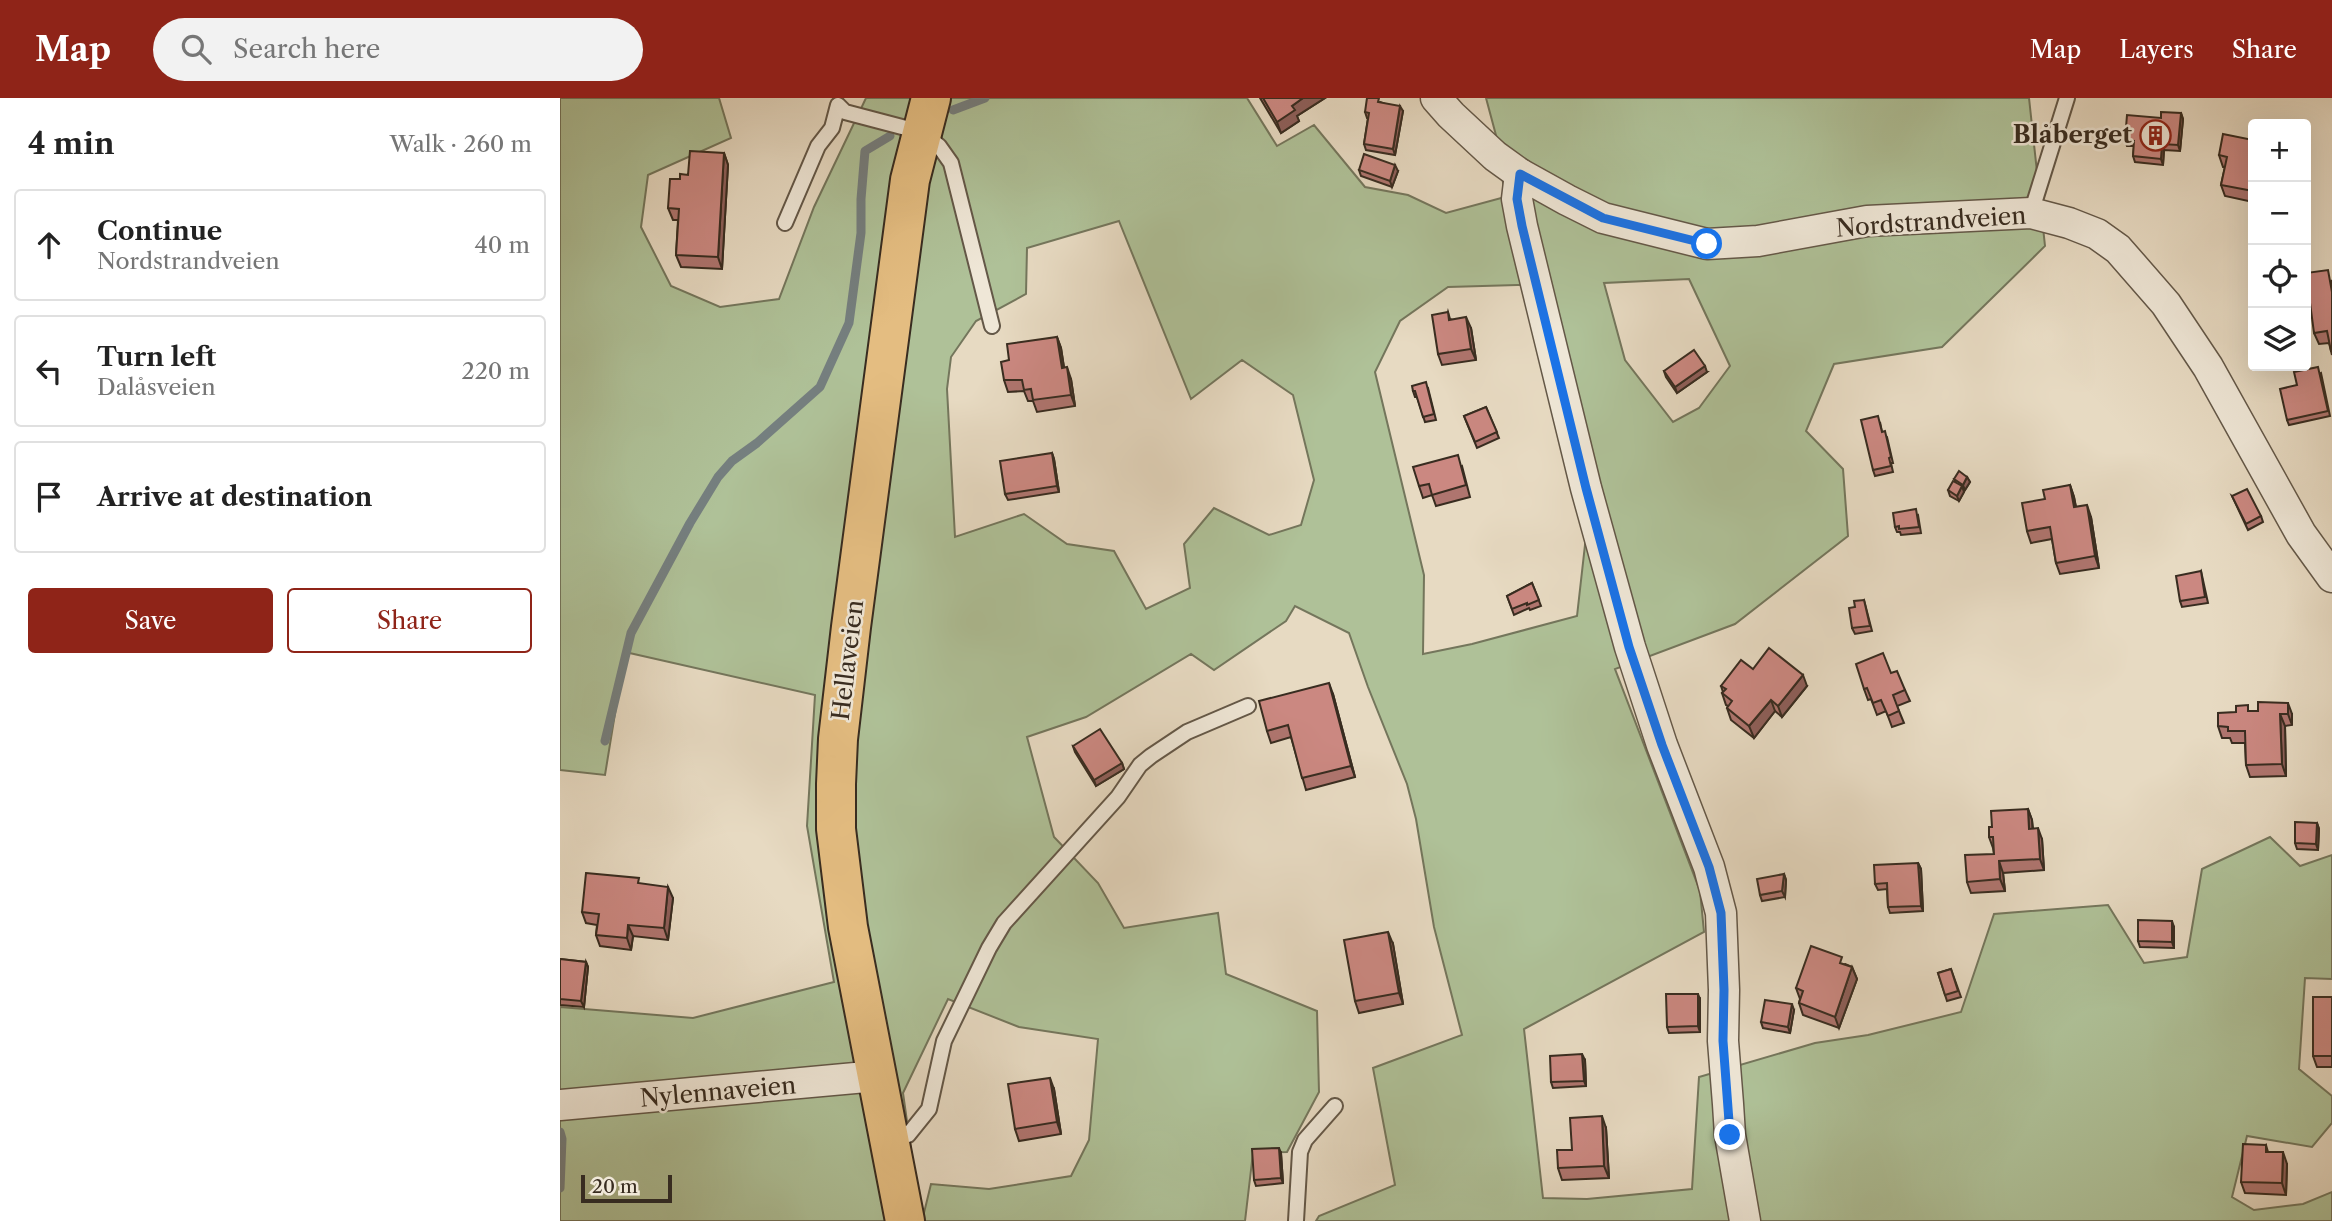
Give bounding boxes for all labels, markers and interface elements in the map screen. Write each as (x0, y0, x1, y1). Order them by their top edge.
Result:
search box (153, 18, 643, 81)
text: Map (35, 29, 111, 70)
icon: search (177, 30, 215, 68)
text: Search here (233, 33, 380, 65)
text: Map (2030, 35, 2081, 64)
text: Layers (2119, 35, 2194, 64)
text: Share (2232, 35, 2297, 64)
building icon: Blåberget (2138, 118, 2172, 152)
map controls (2248, 119, 2311, 371)
button: + (2248, 119, 2311, 182)
place label: Blåberget (2013, 120, 2132, 149)
text: 4 min (28, 125, 114, 162)
text: Walk · 260 m (390, 130, 532, 158)
button: − (2248, 182, 2311, 245)
street label: Nordstrandveien (1835, 200, 2027, 243)
text: Continue (97, 215, 222, 247)
icon: ahead (30, 226, 68, 264)
route start (1691, 228, 1722, 259)
text: 40 m (475, 231, 530, 259)
button: locate (2248, 245, 2311, 308)
text: Nordstrandveien (97, 247, 280, 275)
button: layers (2248, 308, 2311, 371)
text: Turn left (97, 341, 216, 373)
icon: left (30, 352, 68, 390)
text: 220 m (461, 357, 530, 385)
text: Dalåsveien (97, 373, 216, 401)
icon: arrive (30, 478, 68, 516)
text: Arrive at destination (97, 481, 372, 513)
button: Save (28, 588, 273, 653)
button: Share (287, 588, 532, 653)
street label: Hellaveien (826, 598, 869, 722)
street label: Nylennaveien (639, 1070, 797, 1113)
route end (1714, 1119, 1745, 1150)
scale bar (581, 1172, 672, 1204)
text: 20 m (592, 1175, 638, 1198)

